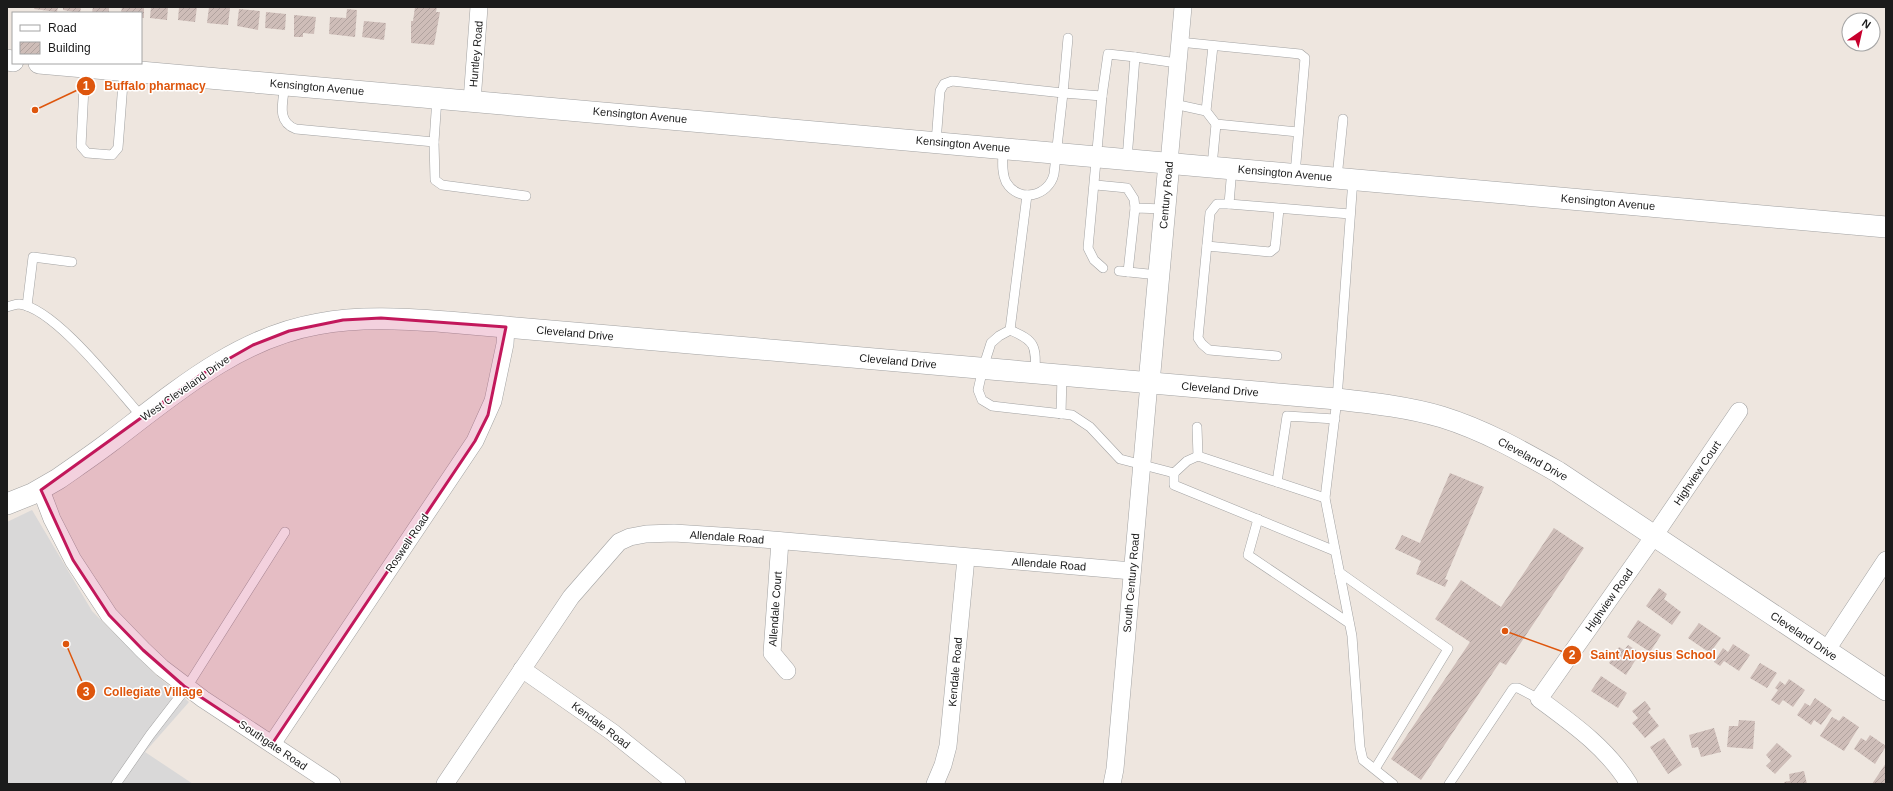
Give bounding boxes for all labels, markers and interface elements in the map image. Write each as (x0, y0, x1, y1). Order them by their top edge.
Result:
legend (12, 12, 142, 64)
north arrow (1841, 12, 1881, 52)
text: N (1860, 17, 1873, 31)
street label: Huntley Road (467, 20, 485, 88)
text: Road (48, 21, 77, 35)
text: Building (48, 41, 91, 55)
callout: Buffalo pharmacy (76, 74, 213, 98)
street label: Kensington Avenue (269, 77, 365, 97)
text: 1 (83, 79, 90, 93)
text: Buffalo pharmacy (104, 79, 206, 93)
street label: Kensington Avenue (592, 105, 688, 125)
street label: Kensington Avenue (915, 134, 1011, 154)
street label: Century Road (1157, 161, 1175, 229)
street label: Kensington Avenue (1237, 163, 1333, 183)
street label: Kensington Avenue (1560, 192, 1656, 212)
street label: Cleveland Drive (536, 324, 614, 342)
street label: Cleveland Drive (859, 352, 937, 370)
street label: West Cleveland Drive (138, 353, 232, 423)
street label: Cleveland Drive (1181, 380, 1259, 398)
street label: Cleveland Drive (1496, 435, 1570, 483)
street label: Highview Court (1671, 439, 1723, 507)
street label: Roswell Road (383, 512, 431, 574)
street label: Allendale Road (689, 528, 765, 546)
street label: South Century Road (1121, 533, 1141, 633)
street label: Allendale Road (1011, 555, 1087, 573)
street label: Highview Road (1583, 566, 1635, 634)
street label: Allendale Court (766, 571, 784, 647)
street label: Cleveland Drive (1768, 609, 1840, 663)
street label: Kendale Road (946, 637, 964, 707)
callout: Saint Aloysius School (1562, 643, 1724, 667)
text: 2 (1569, 648, 1576, 662)
text: Saint Aloysius School (1590, 648, 1716, 662)
callout: Collegiate Village (76, 679, 211, 703)
text: 3 (83, 685, 90, 699)
text: Collegiate Village (103, 685, 203, 699)
street label: Kendale Road (570, 699, 632, 751)
street label: Southgate Road (237, 718, 309, 772)

